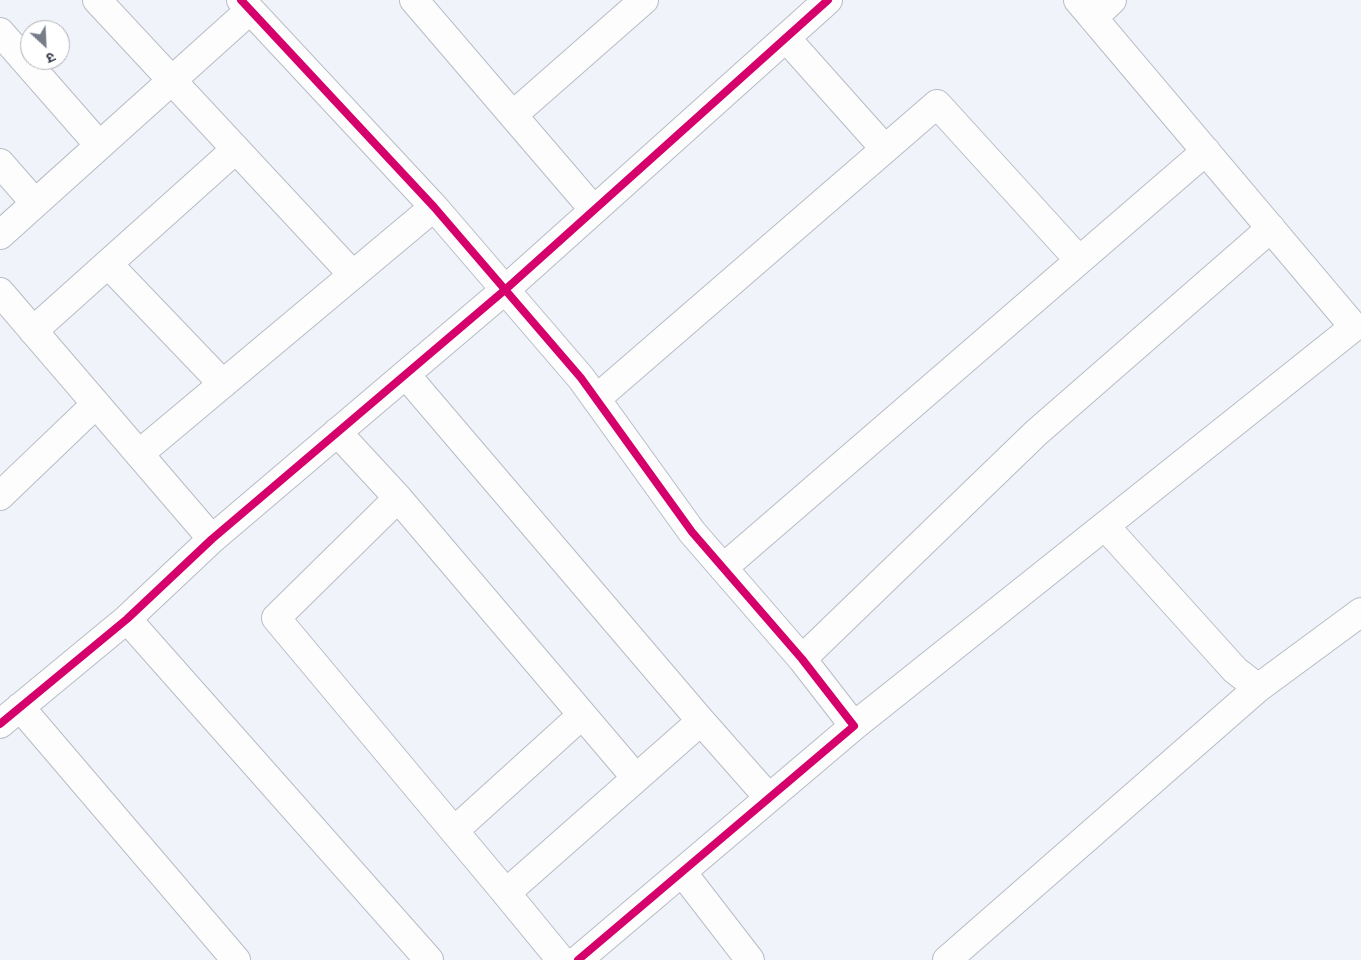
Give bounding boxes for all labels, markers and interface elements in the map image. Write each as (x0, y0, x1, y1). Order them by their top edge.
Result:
north arrow (20, 20, 70, 70)
text: उ (43, 48, 59, 68)

